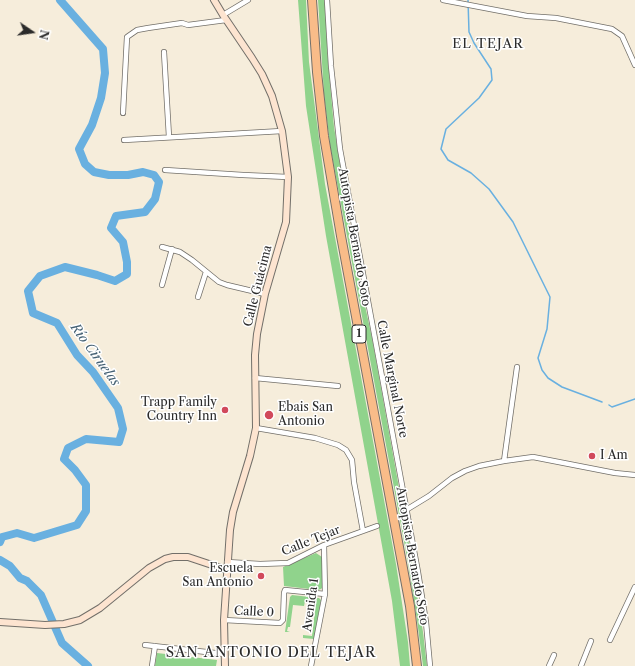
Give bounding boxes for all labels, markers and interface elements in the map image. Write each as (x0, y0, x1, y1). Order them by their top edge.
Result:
north arrow (12, 12, 52, 52)
text: N (36, 28, 52, 41)
district label: EL TEJAR (452, 36, 524, 52)
street label: Autopista Bernardo Soto (335, 167, 373, 307)
street label: Calle Guácima (241, 244, 275, 328)
street label: Calle Marginal Norte (374, 319, 410, 439)
water label: Río Ciruelas (67, 320, 123, 390)
road number: 1 (352, 325, 366, 343)
place label: Trapp Family Country Inn (141, 396, 217, 424)
place label: Ebais San Antonio (278, 401, 333, 429)
marker: Trapp Family Country Inn (220, 405, 230, 415)
marker: Ebais San Antonio (263, 409, 275, 421)
place label: I Am (600, 449, 628, 463)
marker: I Am (587, 451, 597, 461)
street label: Autopista Bernardo Soto (393, 486, 431, 626)
street label: Calle Tejar (280, 523, 342, 559)
place label: Escuela San Antonio (182, 562, 253, 590)
marker: Escuela San Antonio (256, 571, 266, 581)
street label: Avenida 1 (300, 577, 322, 633)
street label: Calle 0 (234, 604, 274, 620)
district label: SAN ANTONIO DEL TEJAR (166, 645, 376, 661)

